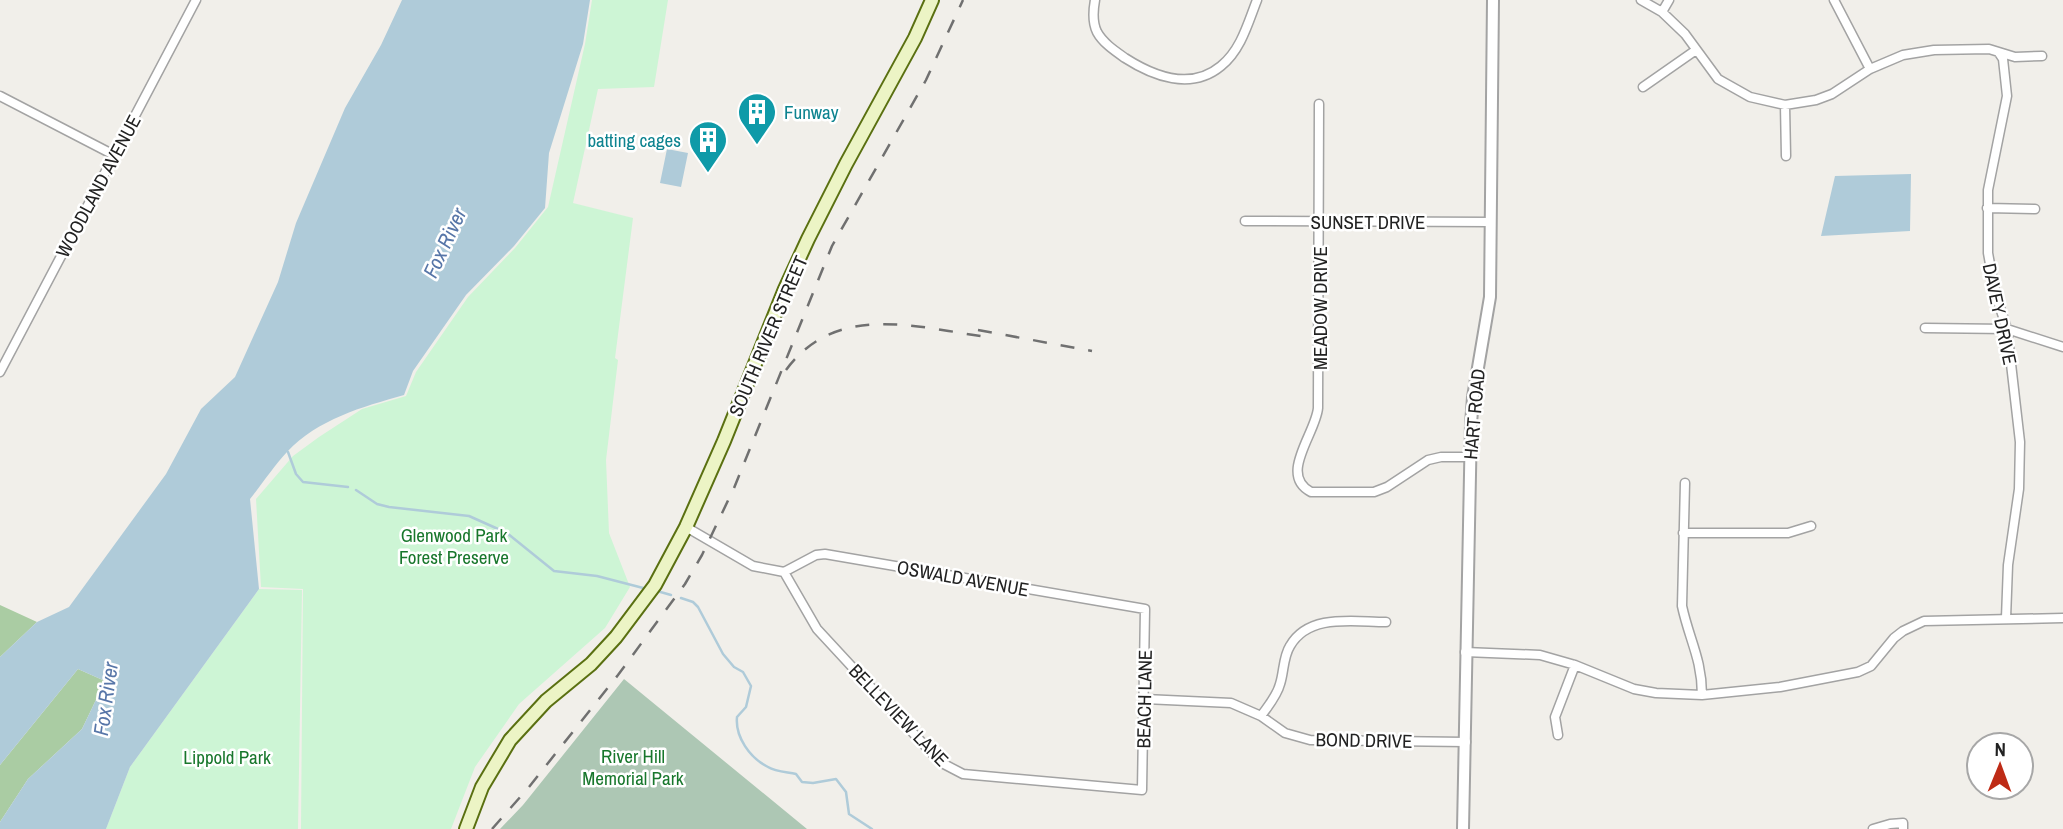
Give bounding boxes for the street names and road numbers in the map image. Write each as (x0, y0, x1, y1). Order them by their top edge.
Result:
street label: WOODLAND AVENUE (49, 110, 147, 262)
street label: SUNSET DRIVE (1311, 209, 1425, 235)
street label: MEADOW DRIVE (1307, 246, 1333, 370)
street label: SOUTH RIVER STREET (722, 251, 814, 420)
street label: DAVEY DRIVE (1977, 261, 2023, 367)
street label: HART ROAD (1457, 367, 1491, 461)
street label: OSWALD AVENUE (895, 554, 1031, 602)
street label: BEACH LANE (1130, 649, 1158, 749)
street label: BELLEVIEW LANE (843, 658, 955, 772)
street label: BOND DRIVE (1315, 726, 1413, 754)

